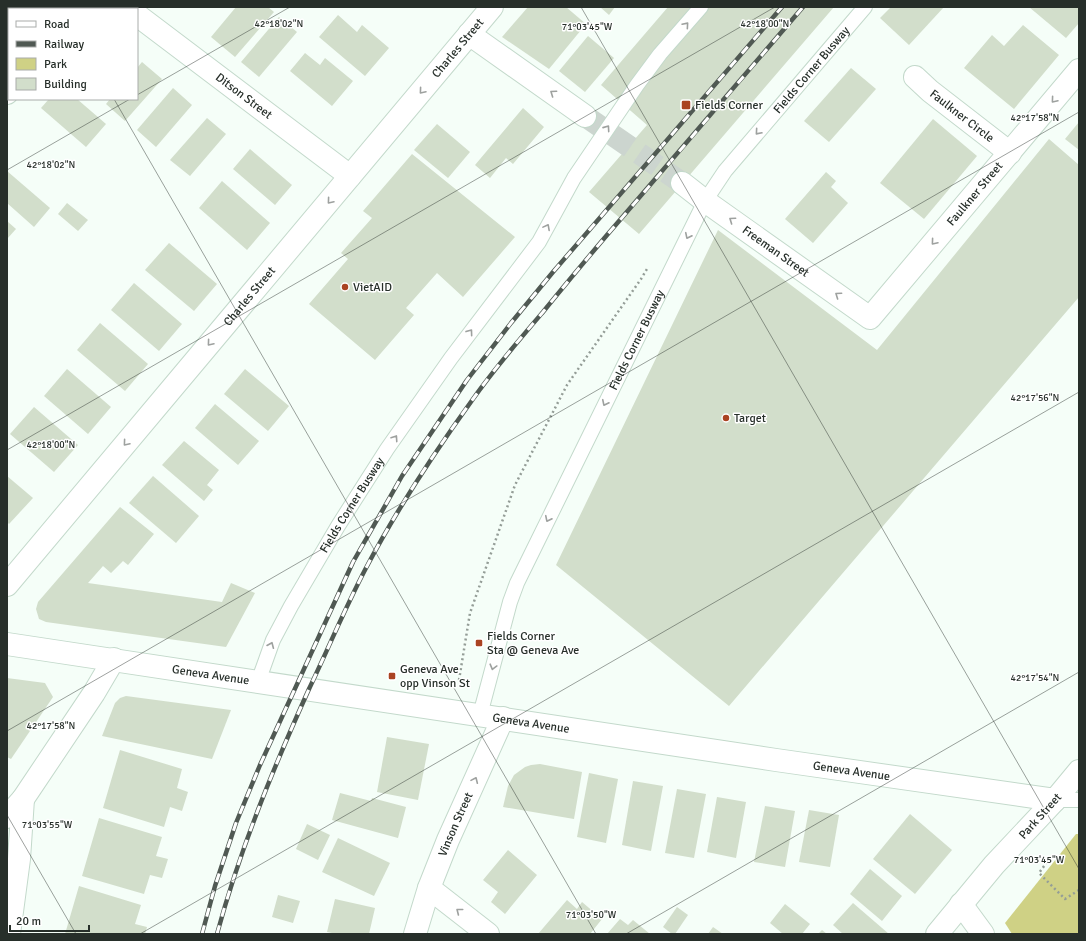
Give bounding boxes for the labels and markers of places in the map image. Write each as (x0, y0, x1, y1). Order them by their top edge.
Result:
place label: Fields Corner (695, 98, 764, 113)
marker: Fields Corner (680, 99, 692, 111)
place label: VietAID (353, 280, 392, 295)
marker: VietAID (340, 282, 350, 292)
place label: Target (734, 411, 766, 426)
marker: Target (721, 413, 731, 423)
place label: Fields Corner Sta @ Geneva Ave (487, 629, 579, 658)
marker: Fields Corner Sta @ Geneva Ave (474, 638, 484, 648)
place label: Geneva Ave opp Vinson St (400, 662, 470, 691)
marker: Geneva Ave opp Vinson St (387, 671, 397, 681)

